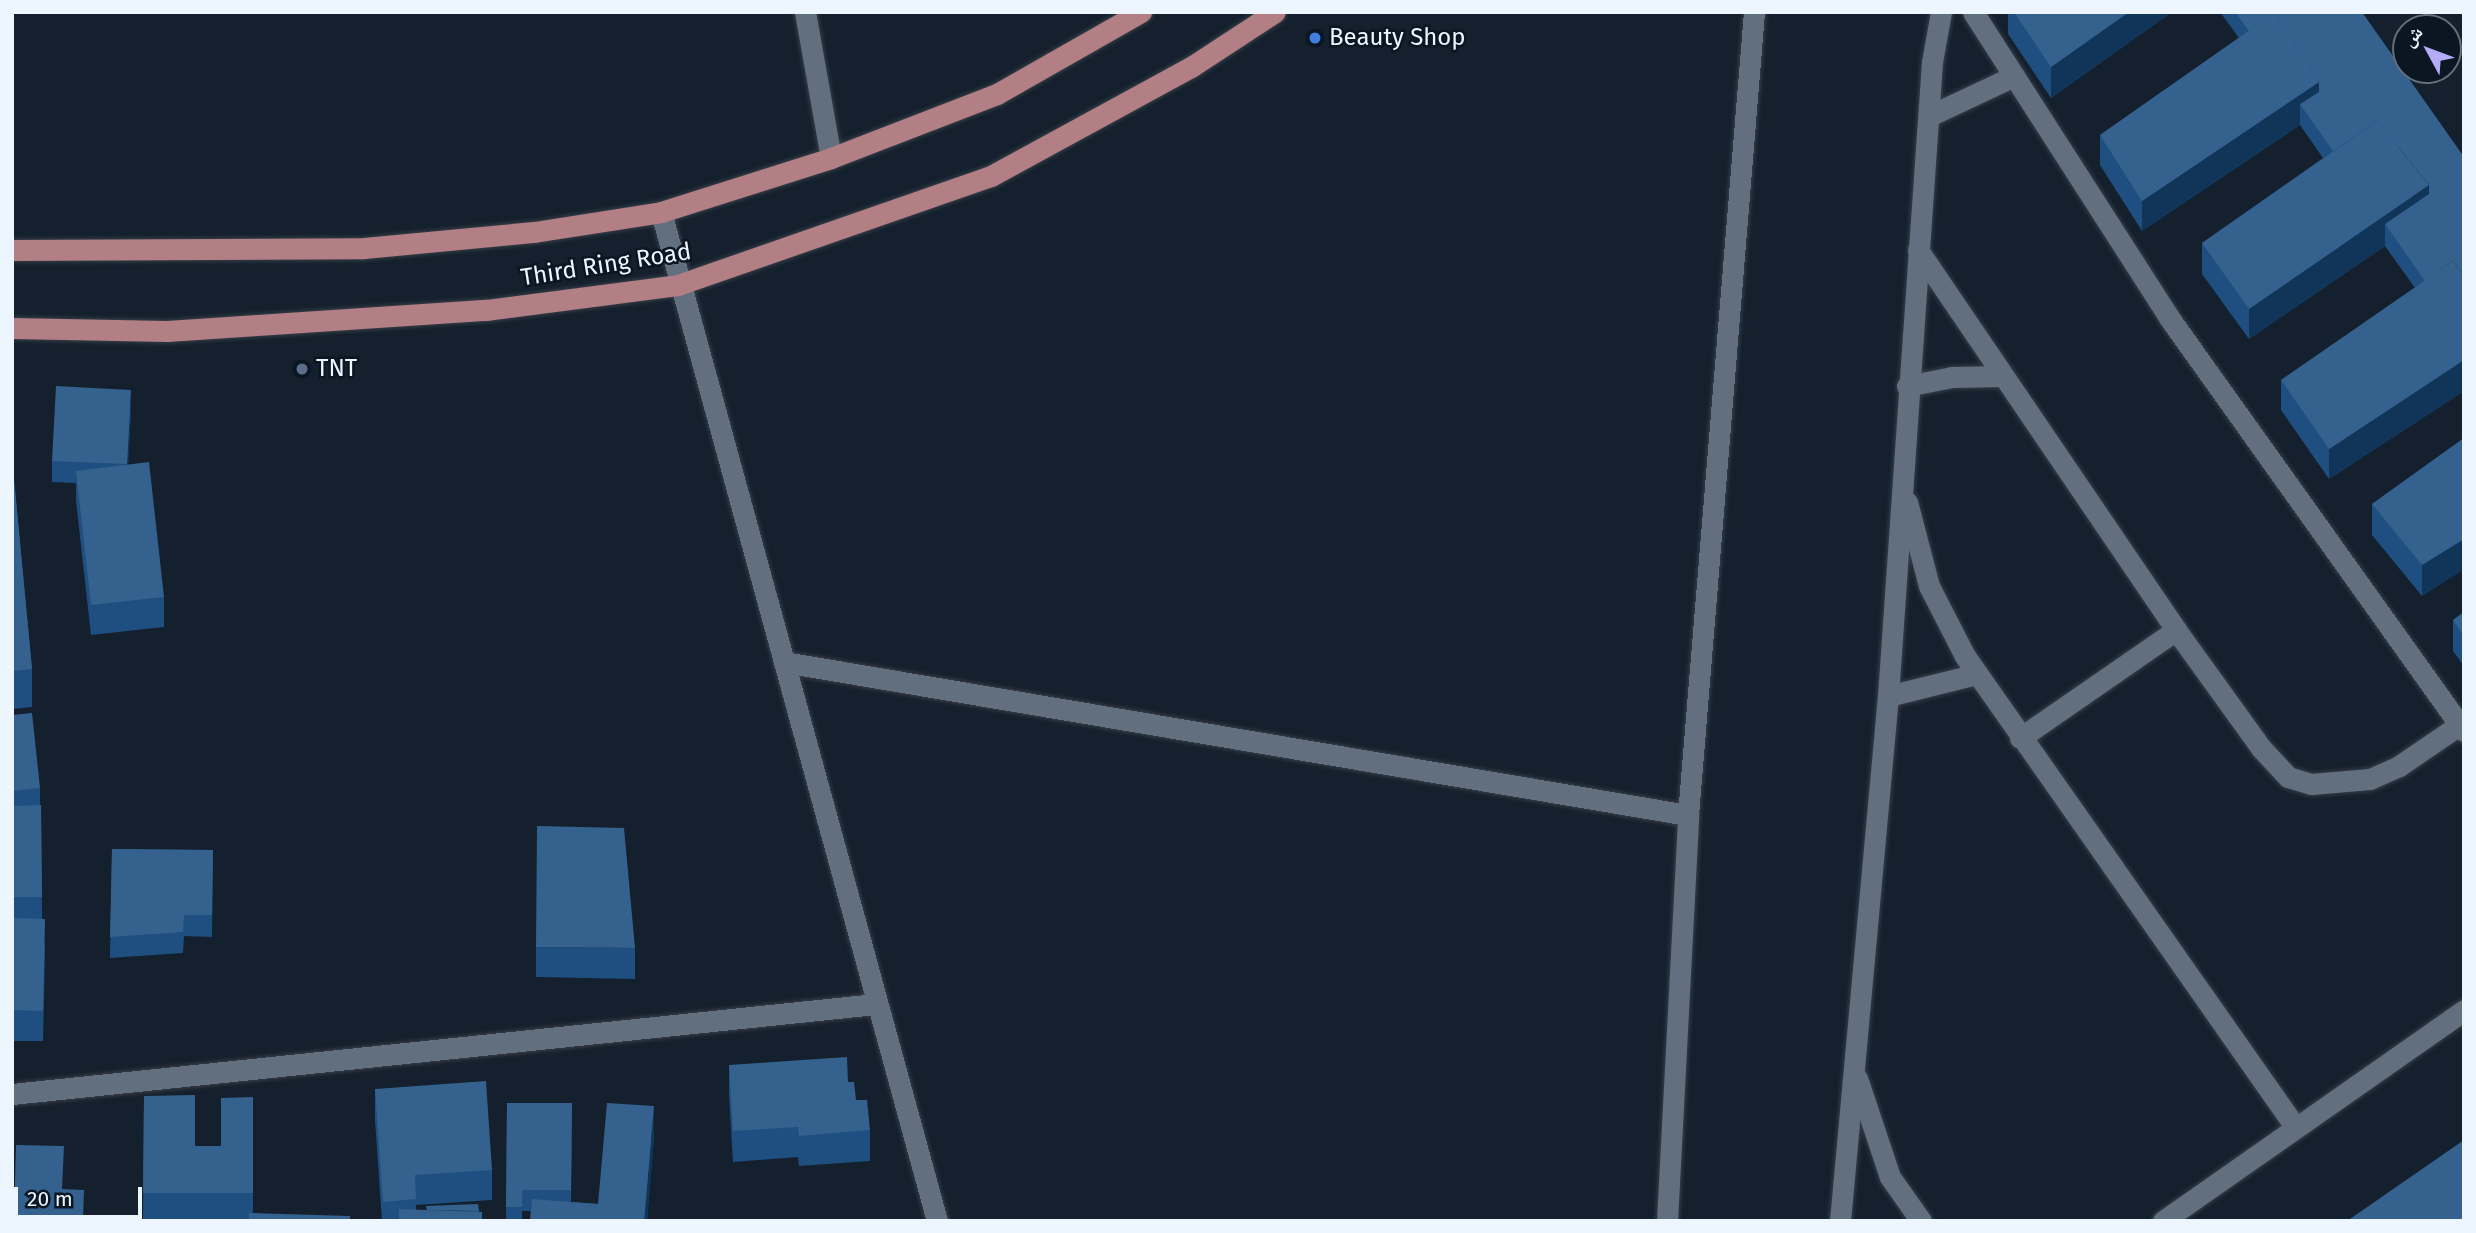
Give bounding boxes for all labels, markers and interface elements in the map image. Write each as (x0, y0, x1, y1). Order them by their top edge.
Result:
north arrow (2392, 14, 2462, 84)
text: ش (2397, 21, 2428, 51)
place label: Beauty Shop (1329, 24, 1466, 52)
marker: Beauty Shop (1307, 30, 1323, 46)
street label: Third Ring Road (519, 237, 693, 293)
place label: TNT (316, 355, 357, 383)
marker: TNT (294, 361, 310, 377)
scale bar (18, 1174, 145, 1218)
text: 20 m (27, 1186, 73, 1212)

